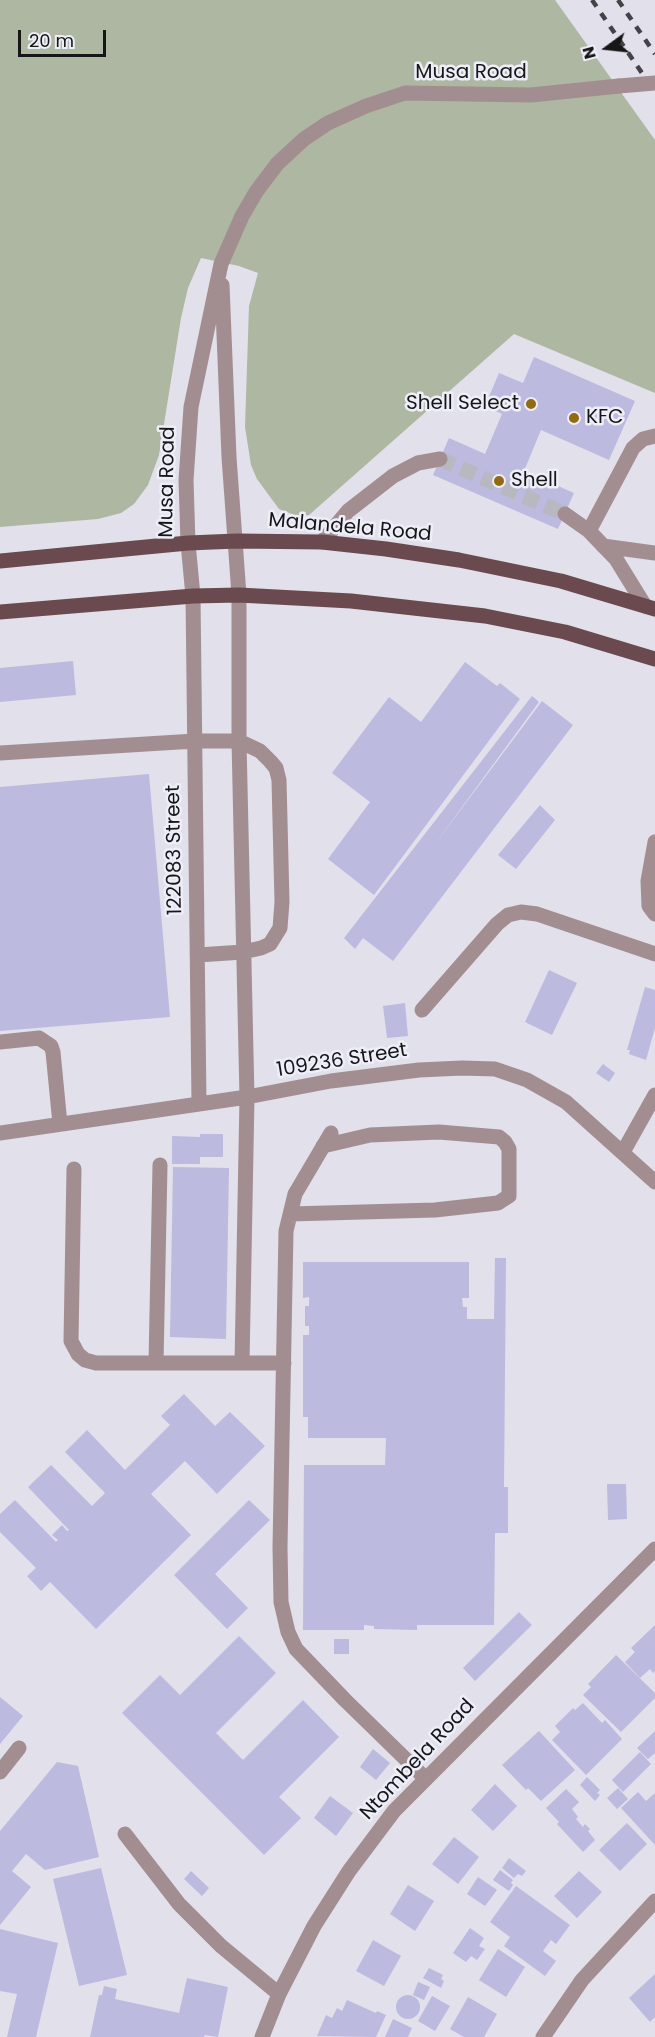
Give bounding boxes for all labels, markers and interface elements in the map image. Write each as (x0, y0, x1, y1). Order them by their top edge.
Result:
scale bar (21, 18, 110, 56)
north arrow (577, 18, 637, 78)
text: 20 m (29, 28, 74, 53)
text: N (576, 44, 602, 62)
street label: Musa Road (415, 61, 527, 85)
place label: Shell Select (406, 392, 519, 416)
marker: Shell Select (524, 397, 538, 411)
place label: KFC (586, 406, 623, 430)
marker: KFC (567, 411, 581, 425)
street label: Musa Road (155, 426, 181, 538)
place label: Shell (511, 469, 558, 493)
marker: Shell (492, 474, 506, 488)
street label: Malandela Road (267, 509, 433, 547)
street label: 122083 Street (162, 785, 188, 915)
street label: 109236 Street (275, 1039, 409, 1083)
street label: Ntombela Road (356, 1695, 480, 1825)

